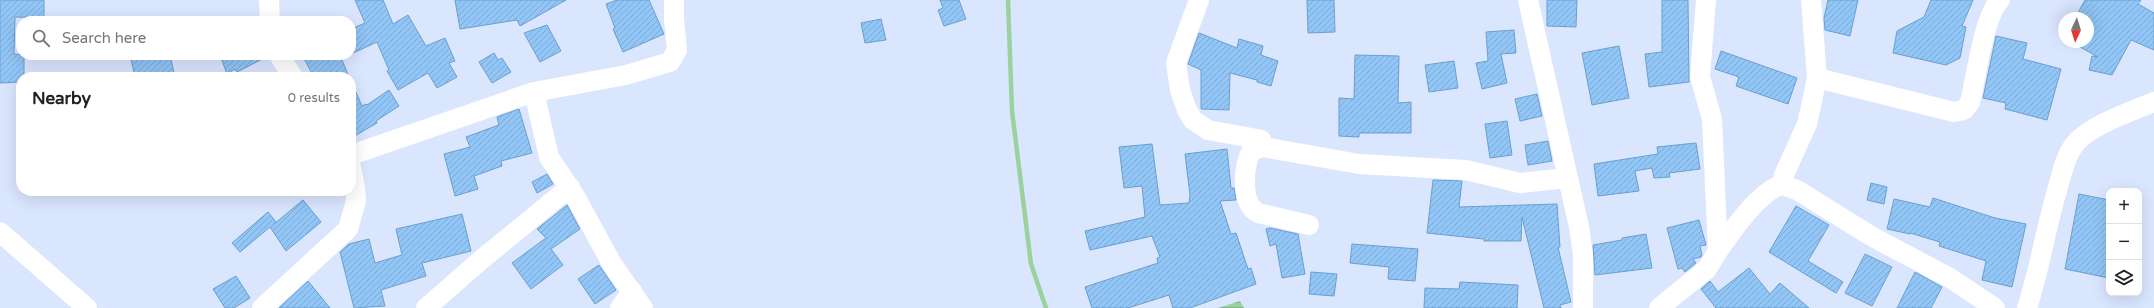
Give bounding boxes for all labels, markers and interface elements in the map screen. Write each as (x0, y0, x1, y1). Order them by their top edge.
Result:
north arrow (2058, 12, 2094, 48)
search box (16, 16, 356, 60)
icon: search (30, 27, 52, 49)
text: Search here (62, 29, 146, 47)
text: Nearby (32, 88, 91, 109)
text: 0 results (288, 90, 340, 106)
map controls (2106, 188, 2142, 296)
button: + (2106, 188, 2142, 224)
button: − (2106, 224, 2142, 260)
button: layers (2106, 260, 2142, 296)

